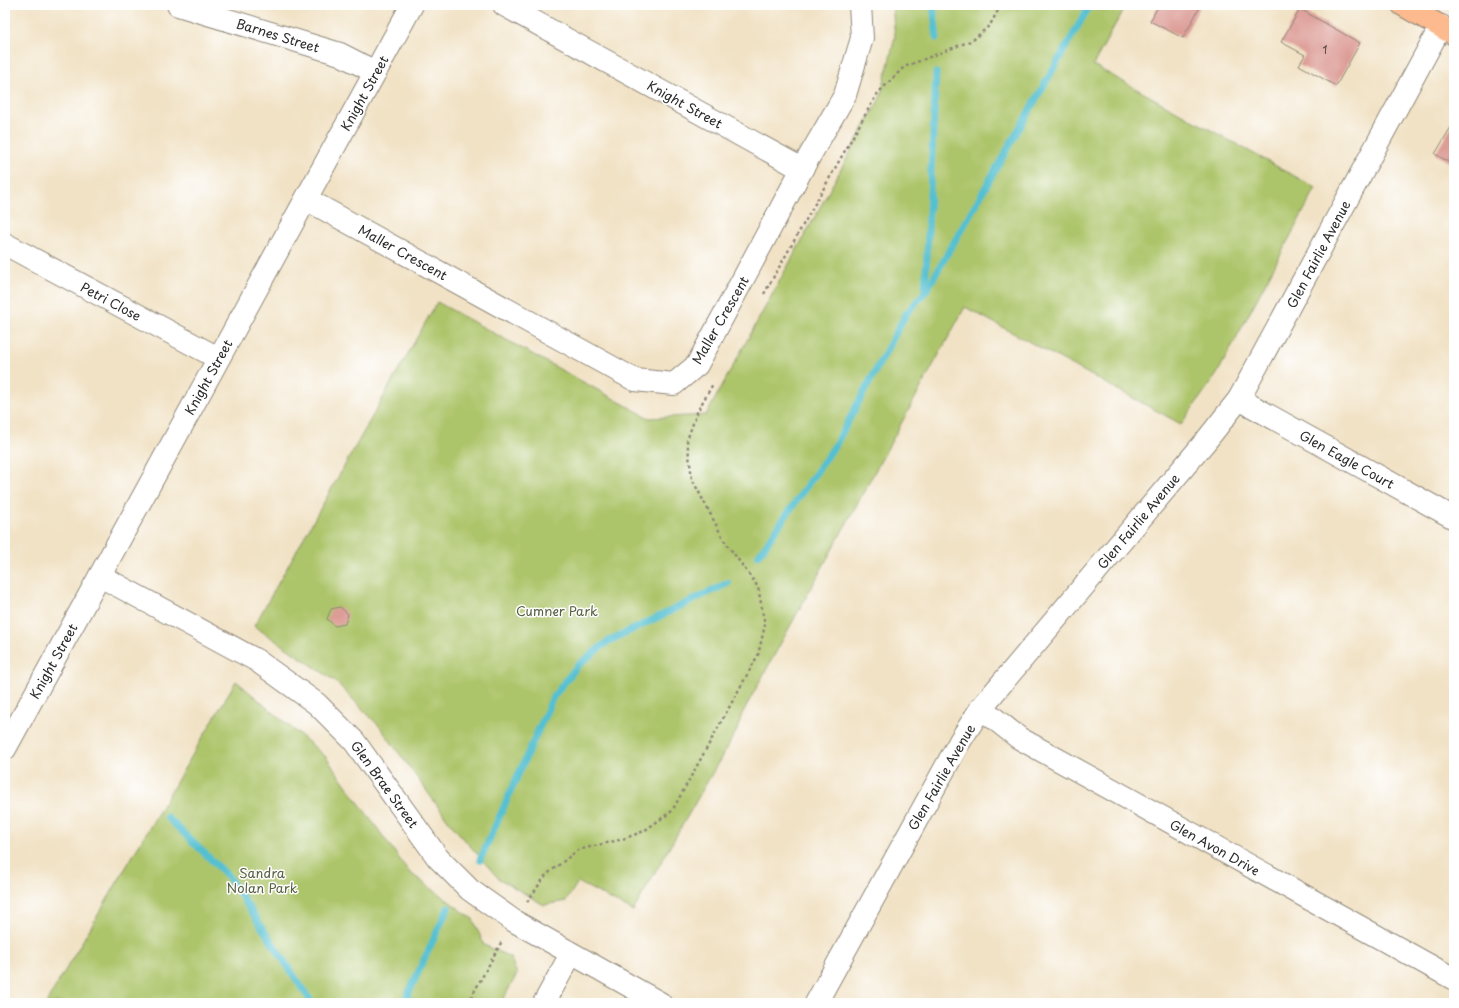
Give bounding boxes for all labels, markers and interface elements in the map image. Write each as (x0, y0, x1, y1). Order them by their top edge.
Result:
street label: Barnes Street (234, 13, 322, 57)
house number: 1 (1323, 41, 1328, 58)
street label: Knight Street (335, 52, 393, 134)
street label: Knight Street (644, 75, 726, 133)
street label: Glen Fairlie Avenue (1282, 197, 1354, 311)
street label: Maller Crescent (355, 220, 451, 284)
street label: Maller Crescent (687, 272, 753, 368)
street label: Petri Close (77, 277, 145, 325)
street label: Knight Street (179, 336, 237, 418)
street label: Glen Eagle Court (1296, 425, 1398, 493)
street label: Glen Fairlie Avenue (1092, 469, 1184, 573)
park label: Cumner Park (516, 601, 598, 620)
street label: Knight Street (24, 620, 82, 702)
street label: Glen Fairlie Avenue (903, 720, 979, 834)
street label: Glen Brae Street (347, 736, 423, 832)
street label: Glen Avon Drive (1167, 814, 1263, 880)
park label: Sandra Nolan Park (226, 863, 298, 897)

